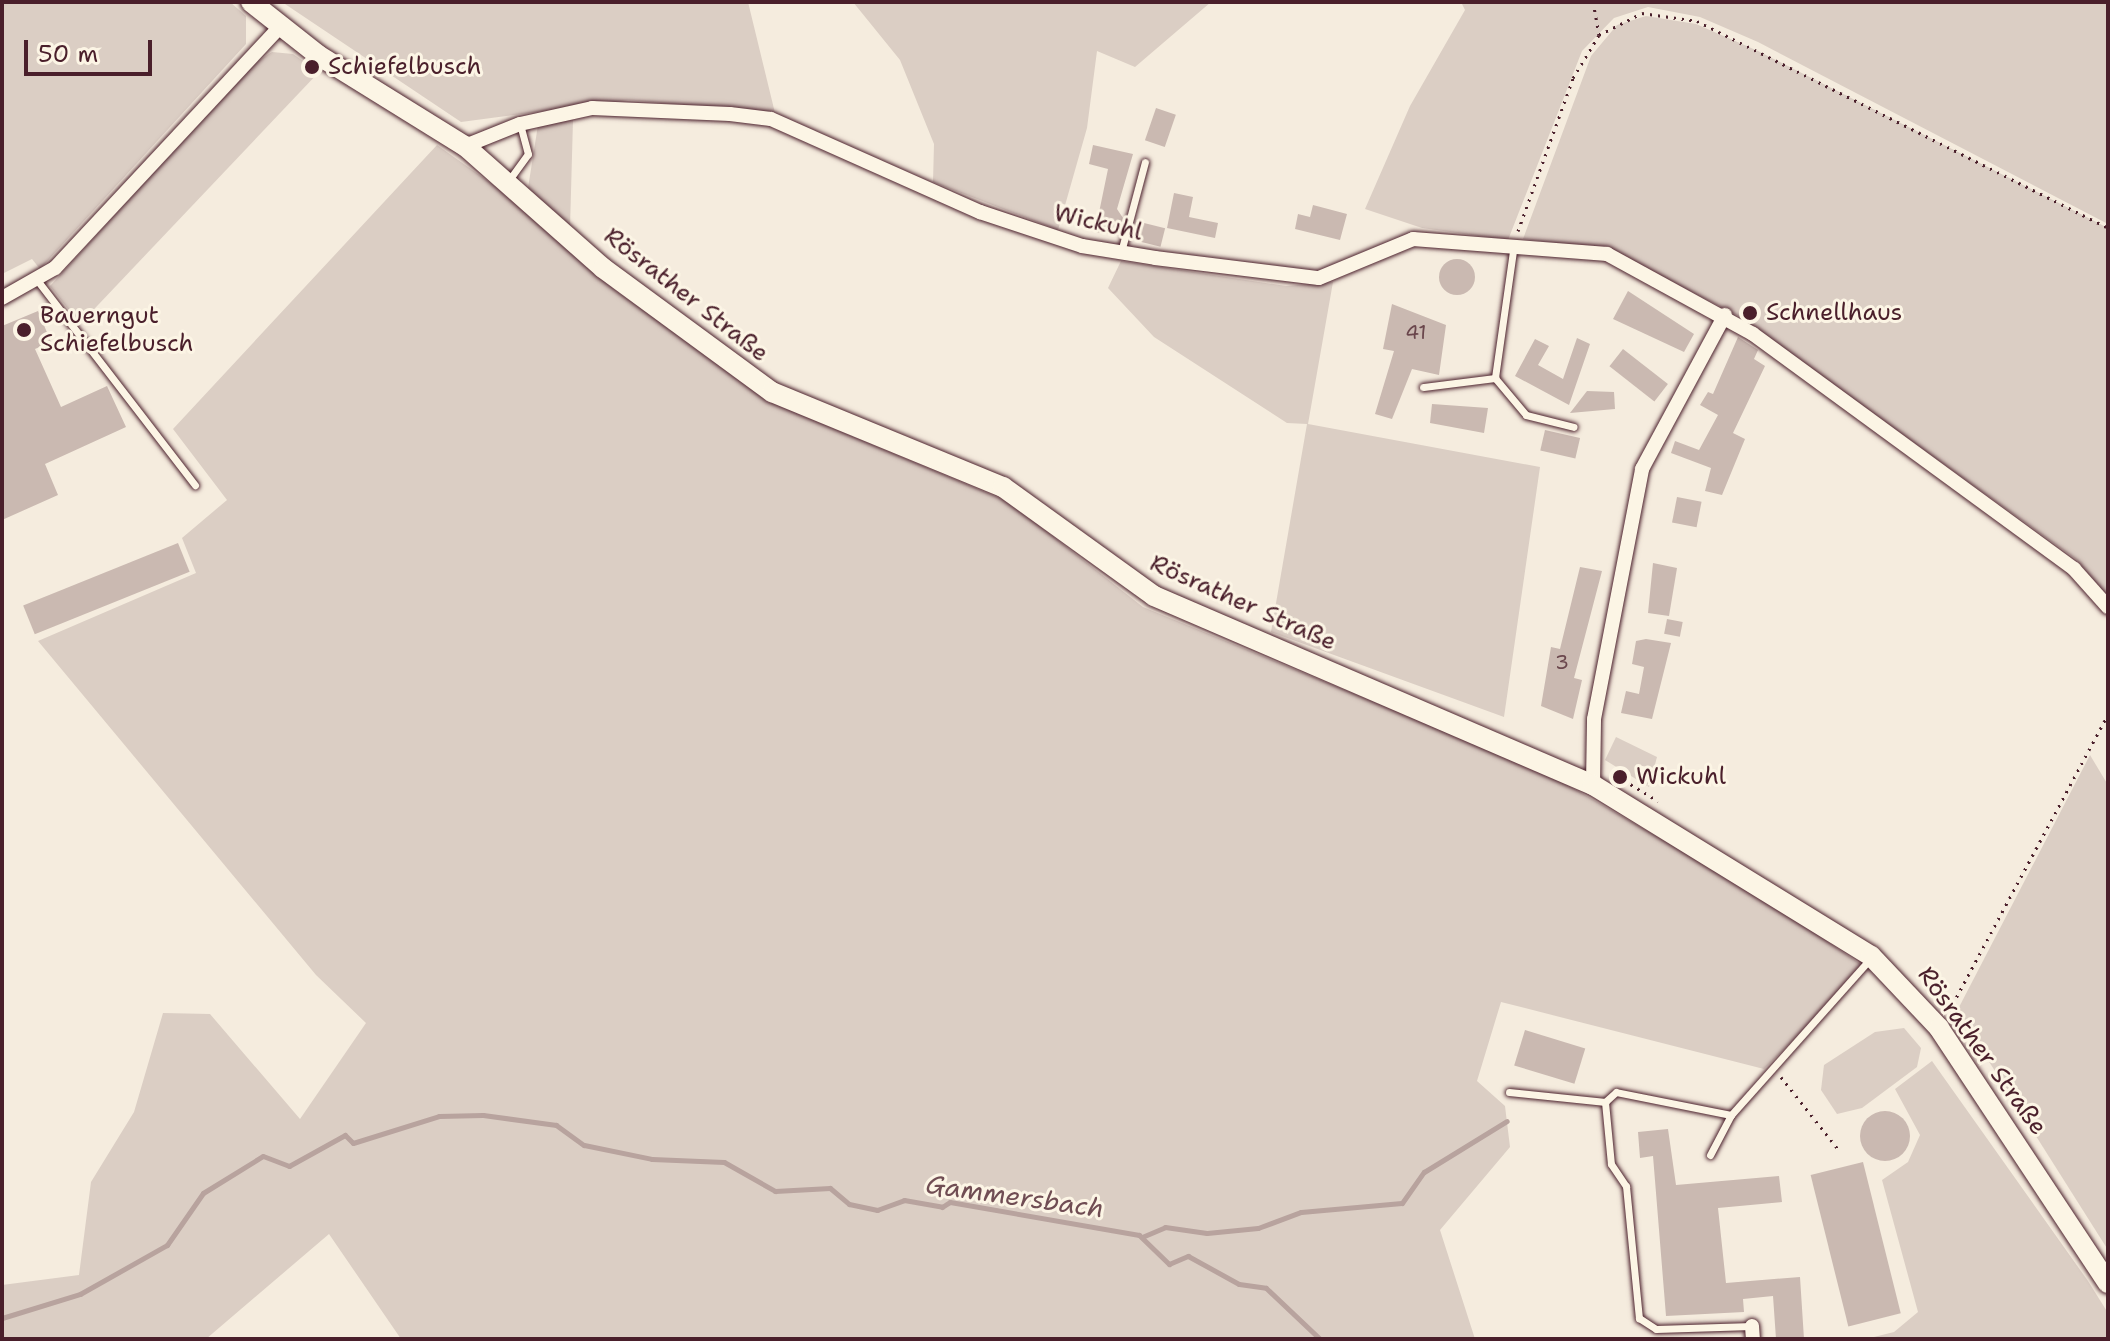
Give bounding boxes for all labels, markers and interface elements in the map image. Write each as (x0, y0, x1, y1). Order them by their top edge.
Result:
scale bar (28, 24, 156, 74)
text: 50 m (38, 38, 98, 70)
place label: Schiefelbusch (328, 53, 482, 81)
marker: Schiefelbusch (303, 58, 321, 76)
street label: Wickuhl (1051, 199, 1145, 247)
street label: Rösrather Straße (598, 222, 774, 368)
place label: Schnellhaus (1766, 299, 1902, 327)
place label: Bauerngut Schiefelbusch (40, 302, 194, 358)
marker: Schnellhaus (1741, 304, 1759, 322)
house number: 41 (1405, 320, 1427, 344)
marker: Bauerngut Schiefelbusch (15, 321, 33, 339)
street label: Rösrather Straße (1145, 549, 1341, 657)
house number: 3 (1555, 650, 1569, 674)
place label: Wickuhl (1636, 763, 1726, 791)
marker: Wickuhl (1611, 768, 1629, 786)
street label: Rösrather Straße (1911, 961, 2053, 1141)
water label: Gammersbach (924, 1168, 1106, 1224)

